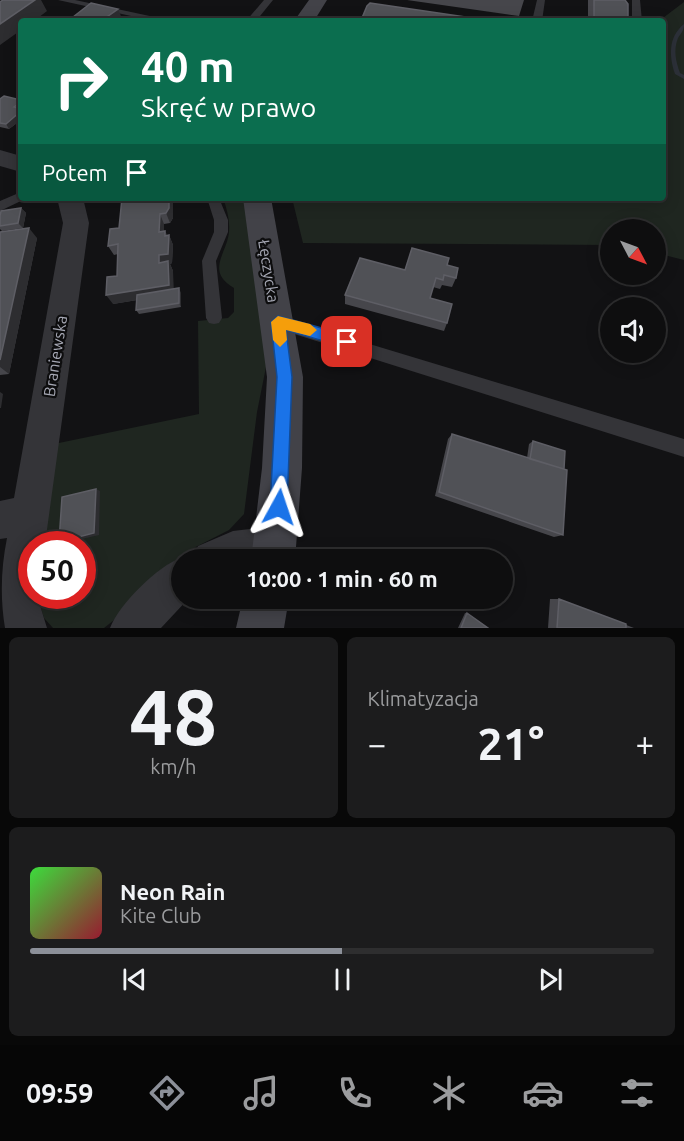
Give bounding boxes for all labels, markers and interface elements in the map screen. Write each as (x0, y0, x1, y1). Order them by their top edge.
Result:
icon: right (42, 42, 120, 120)
text: 40 m (141, 43, 235, 90)
text: Skręć w prawo (141, 92, 316, 122)
icon: arrive (120, 156, 153, 189)
text: Potem (42, 160, 108, 185)
north arrow (600, 219, 666, 285)
map controls (600, 219, 666, 363)
street label: Łęczycka (255, 238, 283, 304)
button: sound (600, 297, 666, 363)
street label: Braniewska (40, 314, 70, 398)
pin (321, 316, 372, 367)
icon: arrive (330, 325, 363, 358)
position arrow (247, 475, 311, 539)
speed limit sign: 50 (18, 531, 96, 609)
text: 10:00 · 1 min · 60 m (246, 566, 438, 591)
text: 48 (129, 672, 217, 760)
text: Klimatyzacja (368, 687, 479, 710)
text: 21° (477, 718, 544, 769)
text: − (368, 725, 386, 762)
text: + (635, 725, 654, 762)
text: km/h (150, 755, 196, 778)
text: Neon Rain (120, 879, 225, 904)
text: Kite Club (120, 904, 202, 927)
icon: previous (118, 963, 151, 996)
icon: pause (326, 963, 359, 996)
icon: next (534, 963, 567, 996)
icon: directions (146, 1072, 188, 1114)
icon: music (240, 1072, 282, 1114)
icon: phone (334, 1072, 376, 1114)
icon: climate (428, 1072, 470, 1114)
icon: car (522, 1072, 564, 1114)
icon: filters (616, 1072, 658, 1114)
text: 09:59 (26, 1078, 94, 1108)

